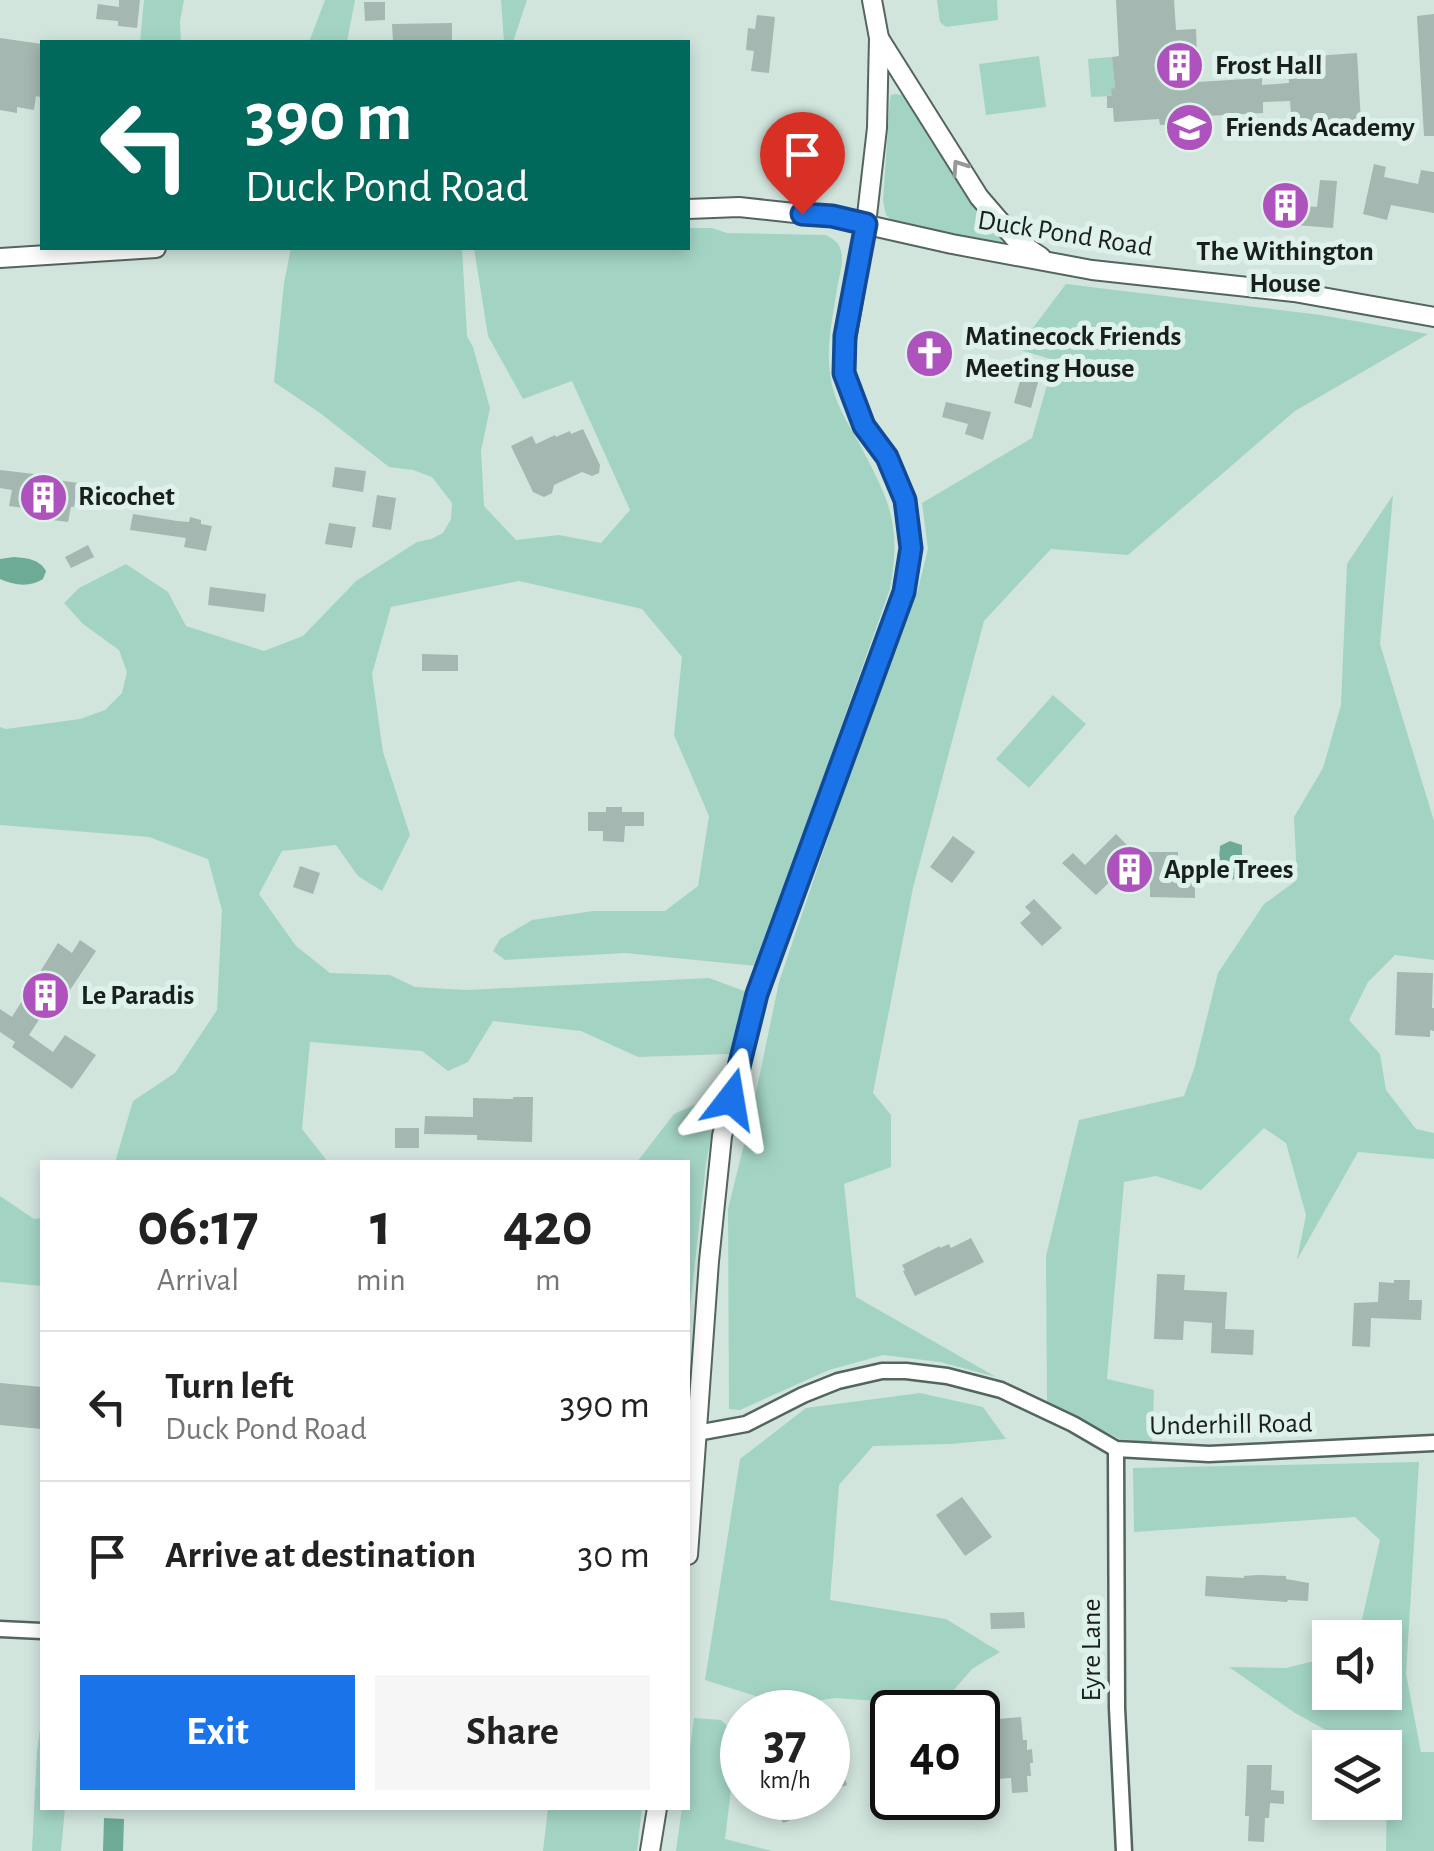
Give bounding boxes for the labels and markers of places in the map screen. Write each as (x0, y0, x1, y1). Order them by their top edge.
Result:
building icon: Frost Hall (1154, 40, 1206, 92)
place label: Frost Hall (1215, 52, 1322, 80)
school or university icon: Friends Academy (1164, 102, 1216, 154)
pin (760, 112, 845, 215)
place label: Friends Academy (1225, 114, 1415, 142)
building icon: The Withington House (1259, 179, 1311, 231)
place label: The Withington House (1196, 238, 1374, 298)
place label: Matinecock Friends Meeting House (965, 323, 1181, 383)
church icon: Matinecock Friends Meeting House (904, 327, 956, 379)
building icon: Ricochet (17, 471, 69, 523)
place label: Ricochet (78, 483, 175, 511)
building icon: Apple Trees (1103, 844, 1155, 896)
place label: Apple Trees (1164, 856, 1293, 884)
building icon: Le Paradis (20, 970, 72, 1022)
place label: Le Paradis (81, 982, 194, 1010)

